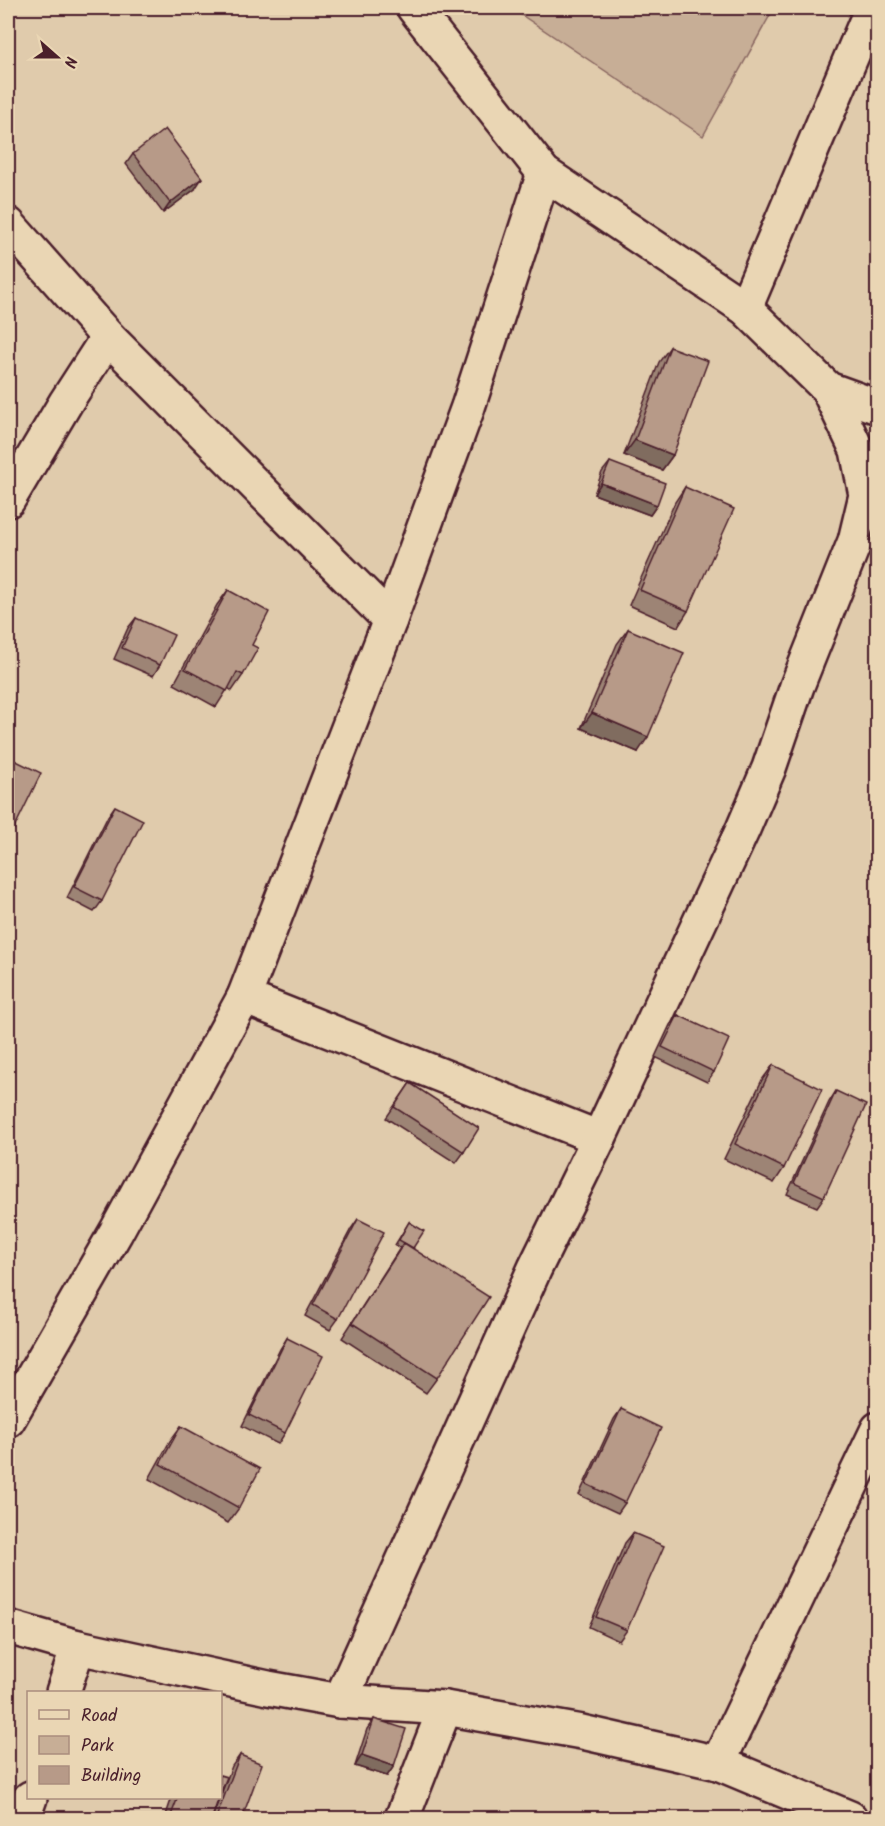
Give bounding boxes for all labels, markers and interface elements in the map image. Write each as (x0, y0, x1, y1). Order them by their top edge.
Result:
north arrow (27, 27, 87, 87)
text: N (56, 53, 83, 71)
legend (27, 1691, 222, 1799)
text: Road (81, 1702, 118, 1731)
text: Park (81, 1732, 114, 1761)
text: Building (81, 1762, 141, 1791)

